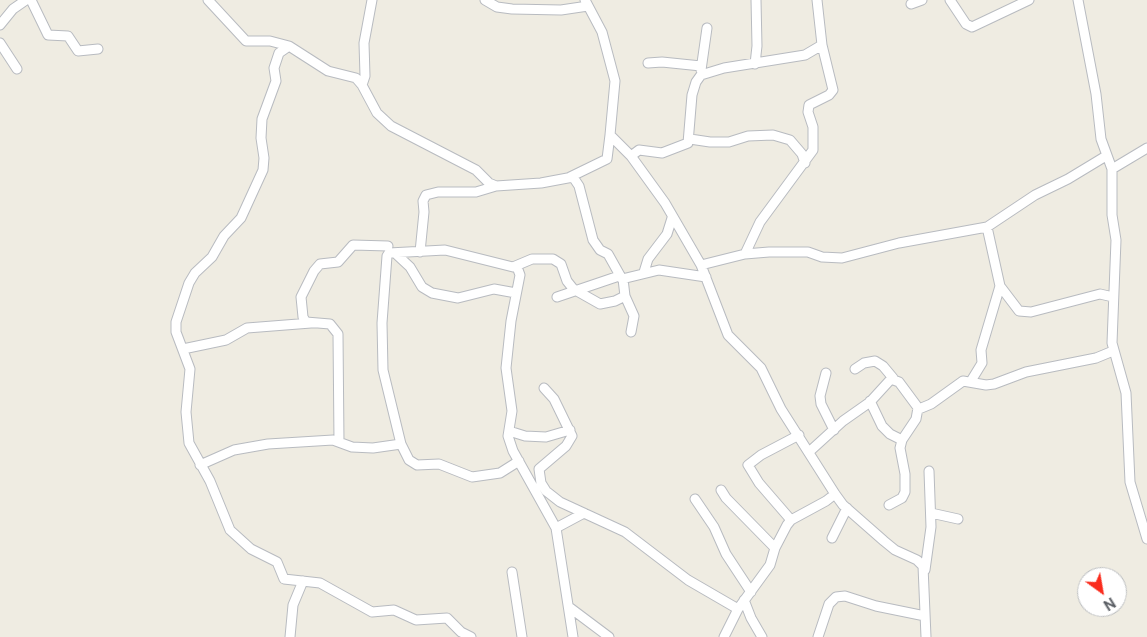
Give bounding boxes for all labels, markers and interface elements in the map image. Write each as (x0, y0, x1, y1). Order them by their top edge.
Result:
north arrow (1077, 567, 1127, 617)
text: N (1101, 594, 1118, 614)

